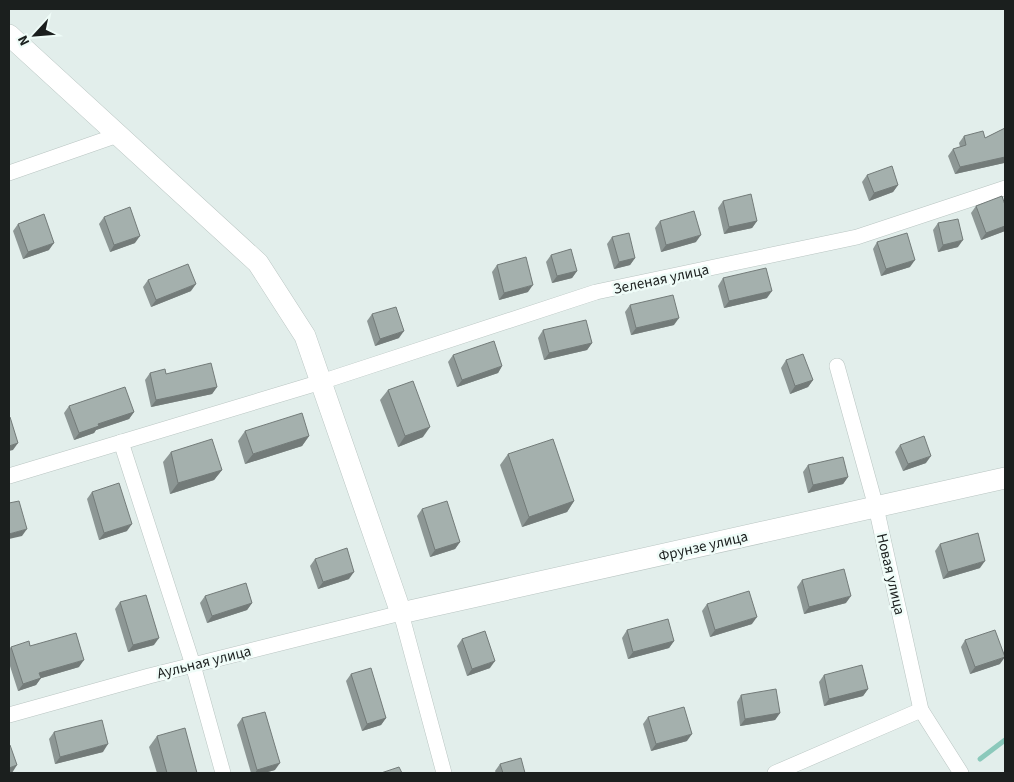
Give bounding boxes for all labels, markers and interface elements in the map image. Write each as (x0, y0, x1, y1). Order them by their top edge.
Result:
north arrow (10, 10, 60, 60)
text: N (13, 32, 35, 49)
street label: Зеленая улица (611, 259, 711, 300)
street label: Фрунзе улица (656, 526, 750, 567)
street label: Новая улица (871, 531, 910, 617)
street label: Аульная улица (155, 641, 253, 684)

